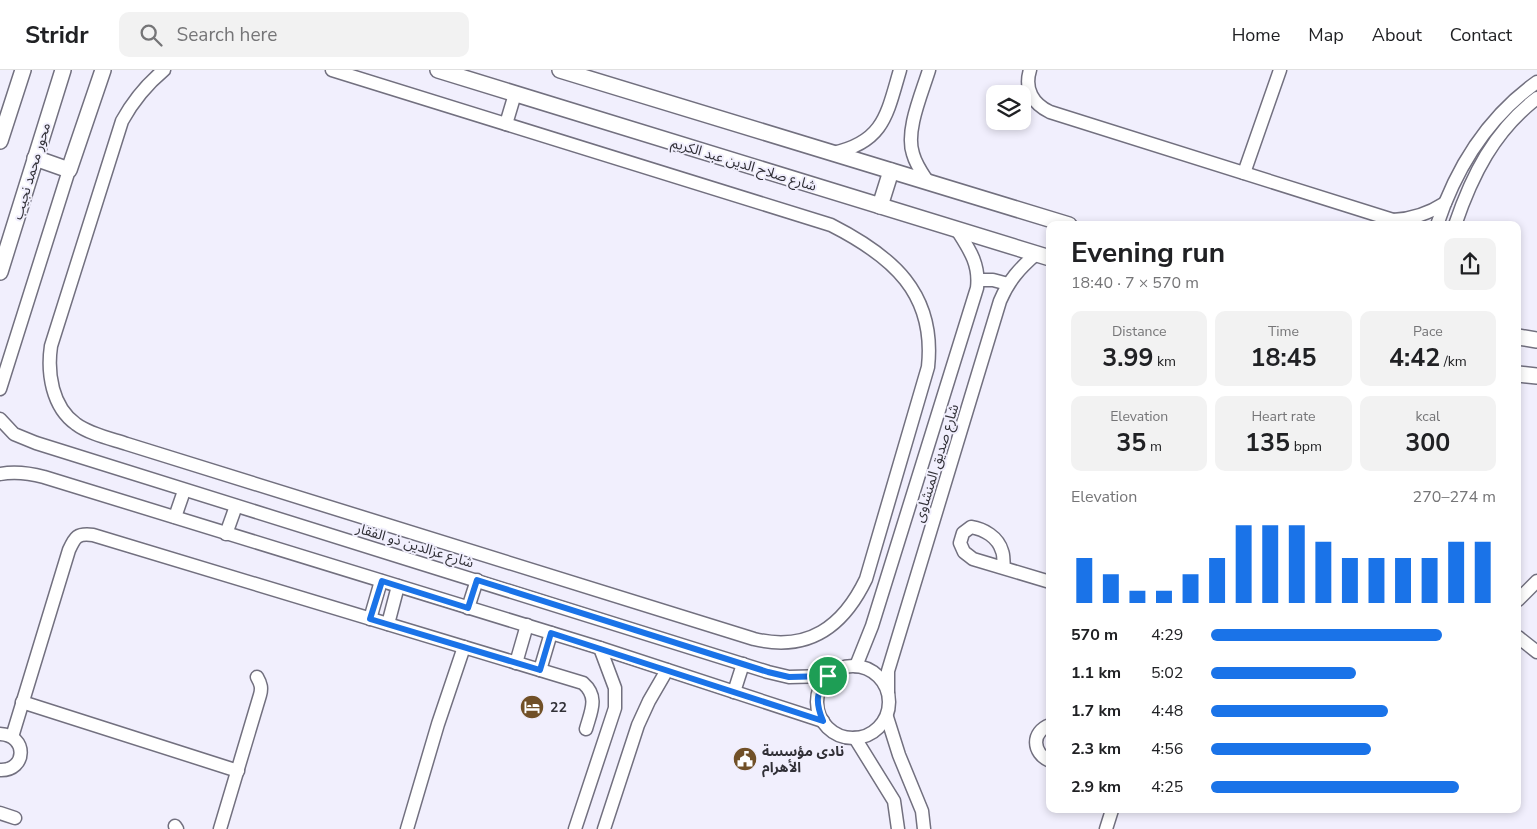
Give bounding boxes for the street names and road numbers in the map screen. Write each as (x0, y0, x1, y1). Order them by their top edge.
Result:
street label: محور محمد نجيب (8, 120, 55, 222)
street label: شارع صلاح الدين عبد الكريم (669, 133, 819, 197)
street label: شارع صديق المنشاوى (909, 402, 964, 525)
street label: شارع عزالدين ذو الفقار (352, 518, 476, 573)

